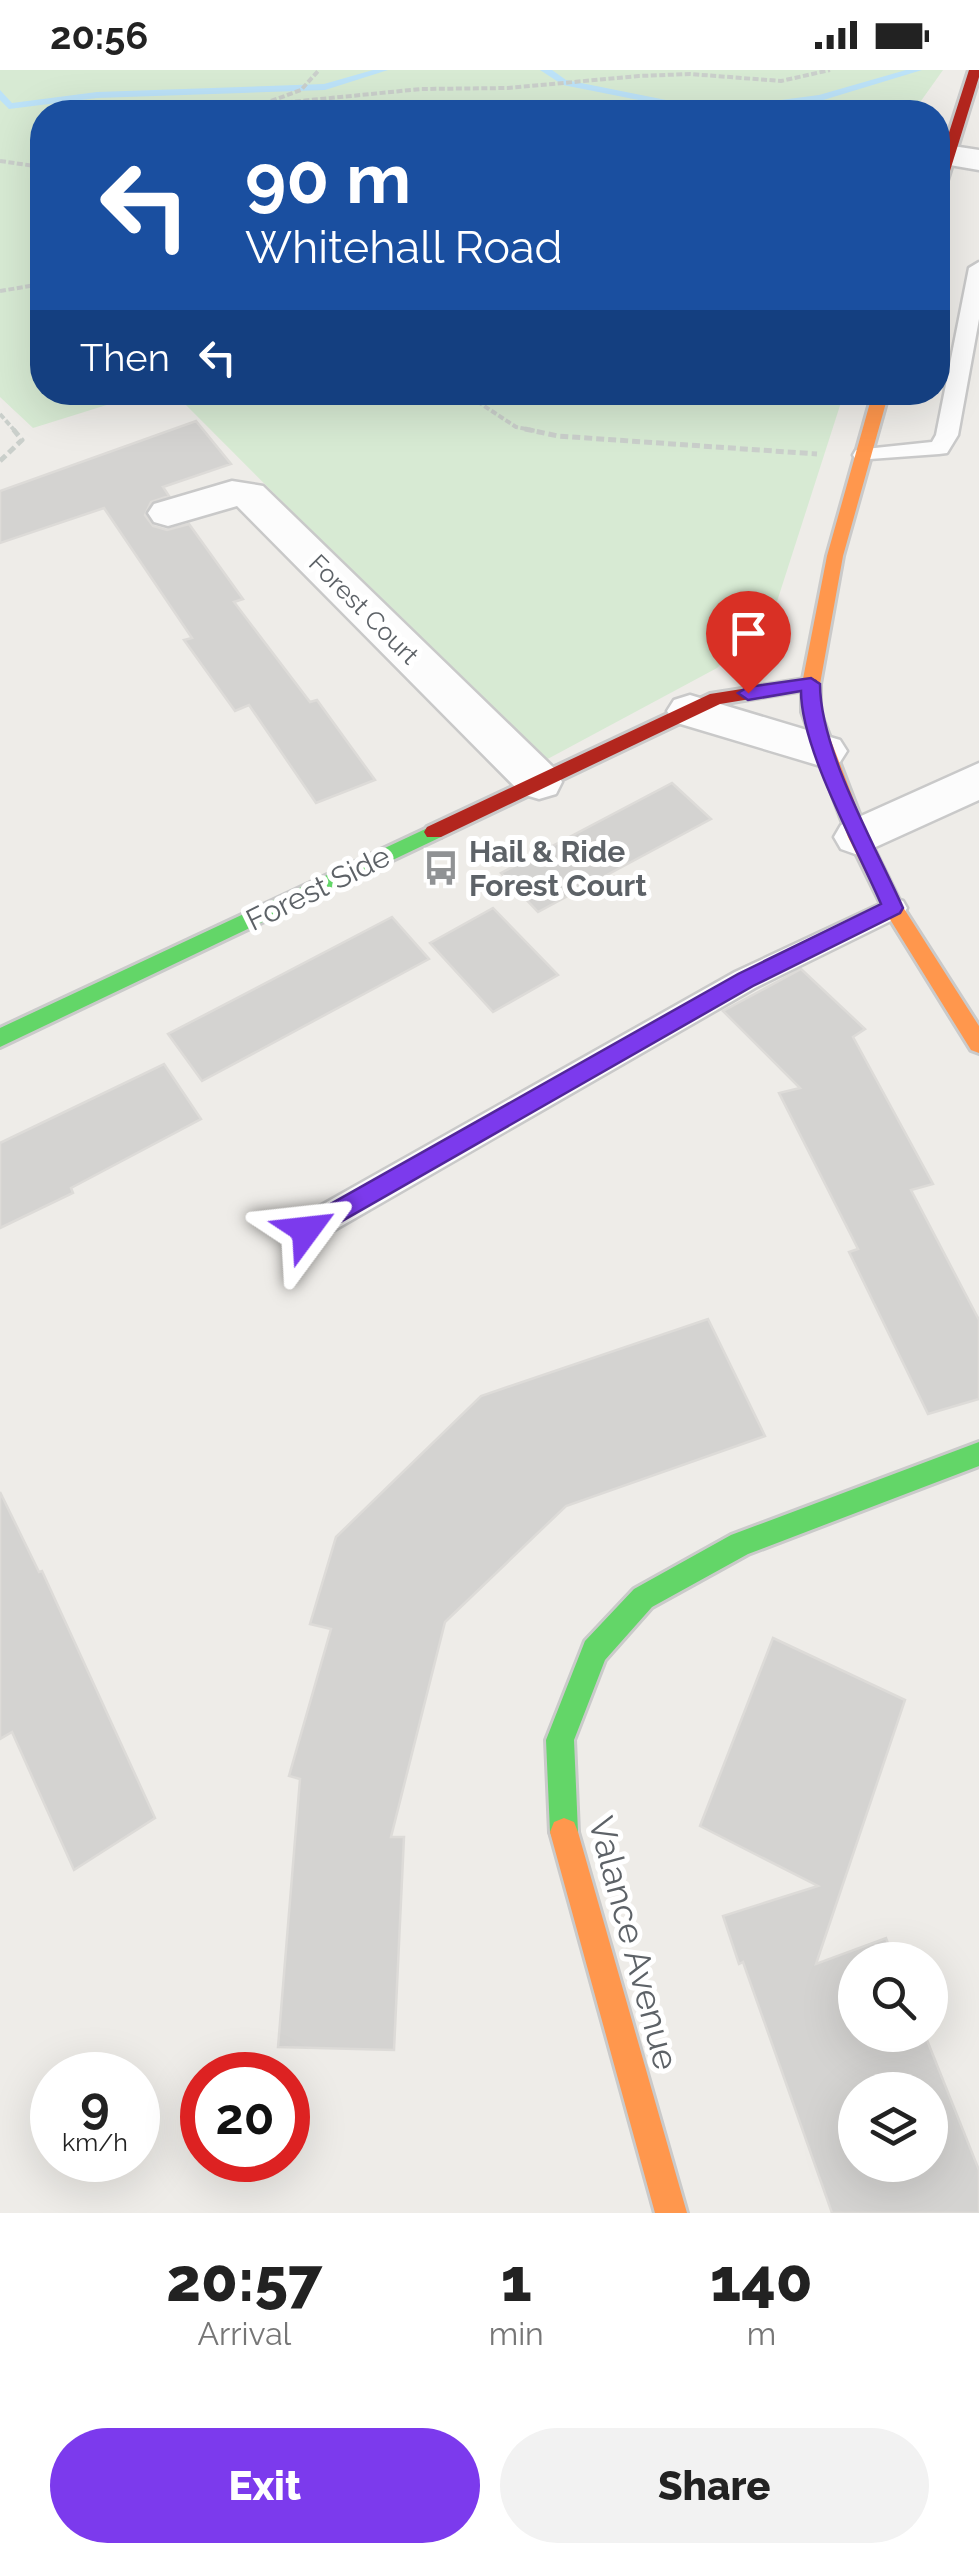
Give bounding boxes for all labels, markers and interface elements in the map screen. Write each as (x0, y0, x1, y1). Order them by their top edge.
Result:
text: 20:56 (50, 13, 148, 58)
text: 90 m (245, 137, 411, 219)
icon: left (80, 140, 210, 270)
text: Whitehall Road (245, 221, 563, 274)
icon: left (190, 330, 245, 385)
text: Then (80, 335, 170, 380)
street label: Forest Court (303, 548, 425, 670)
pin (706, 591, 791, 694)
icon: arrive (721, 606, 776, 661)
place label: Hail & Ride Forest Court (469, 834, 647, 903)
street label: Forest Side (240, 838, 396, 938)
bus stop icon: Hail & Ride Forest Court (422, 849, 460, 887)
position arrow (254, 1178, 358, 1282)
street label: Valance Avenue (581, 1812, 687, 2074)
map controls (838, 1942, 948, 2182)
button: search (838, 1942, 948, 2052)
speed limit sign: 20 (180, 2052, 310, 2182)
button: layers (838, 2072, 948, 2182)
text: 9 (80, 2075, 110, 2134)
text: km/h (62, 2127, 128, 2157)
text: 20:57 (166, 2245, 322, 2315)
text: 1 (501, 2245, 532, 2315)
text: 140 (710, 2245, 813, 2315)
text: Arrival (197, 2315, 291, 2352)
text: min (489, 2315, 544, 2352)
text: m (747, 2315, 776, 2352)
button: Exit (50, 2428, 480, 2543)
button: Share (500, 2428, 929, 2543)

